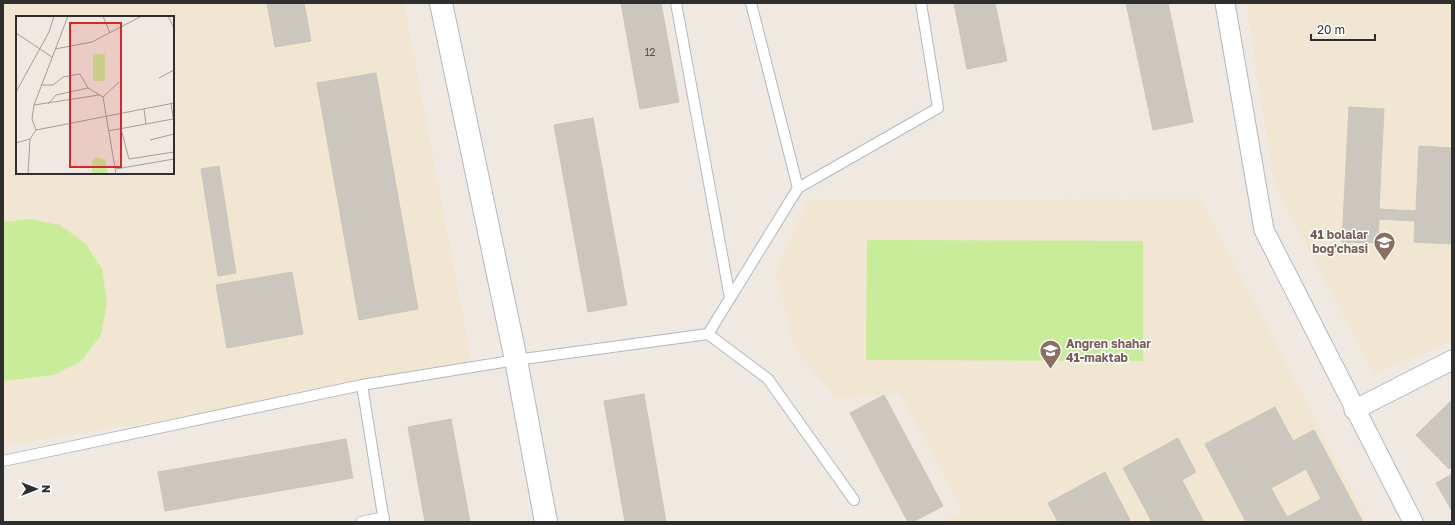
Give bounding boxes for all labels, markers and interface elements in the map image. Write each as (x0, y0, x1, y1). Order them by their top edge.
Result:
inset map (16, 16, 174, 174)
scale bar (1311, 16, 1375, 42)
text: 20 m (1317, 22, 1345, 37)
house number: 12 (645, 46, 656, 58)
place label: 41 bolalar bog'chasi (1310, 227, 1368, 256)
school or university icon: 41 bolalar bog'chasi (1371, 229, 1397, 262)
place label: Angren shahar 41-maktab (1066, 336, 1151, 365)
school or university icon: Angren shahar 41-maktab (1038, 338, 1064, 371)
north arrow (16, 469, 56, 509)
text: N (40, 485, 53, 493)

